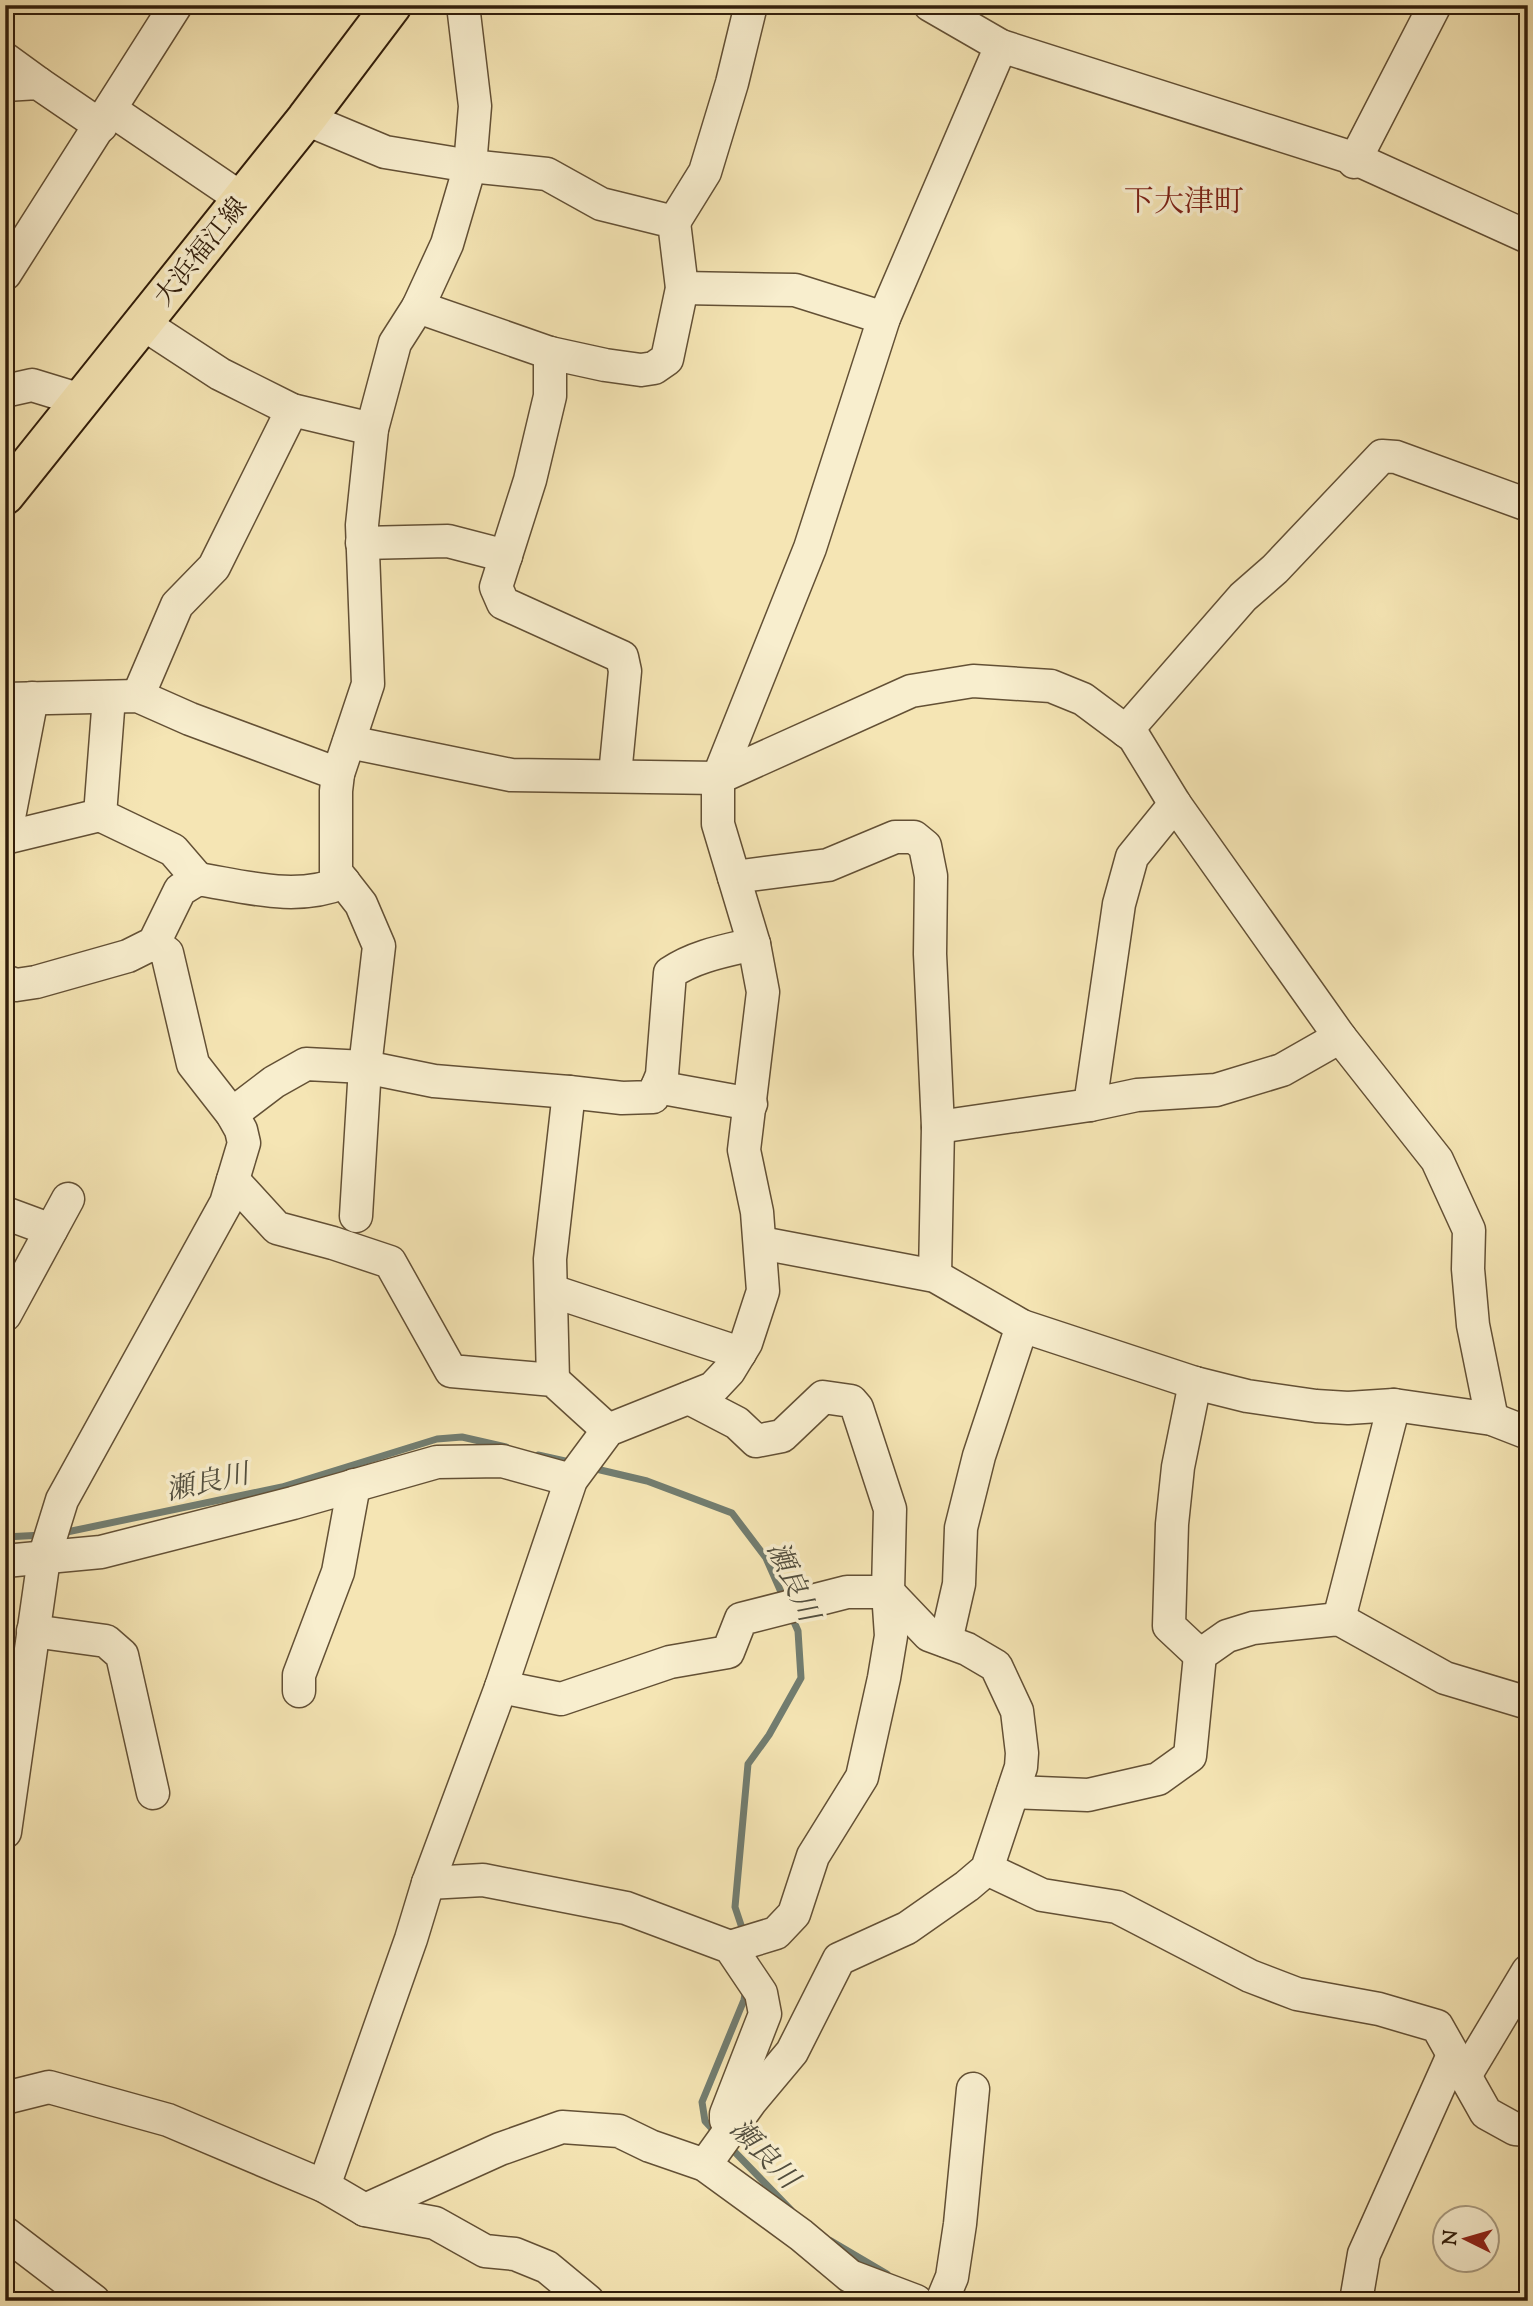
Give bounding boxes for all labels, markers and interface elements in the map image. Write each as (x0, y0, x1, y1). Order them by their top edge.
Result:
district label: 下大津町 (1124, 182, 1244, 225)
street label: 大浜福江線 (147, 190, 257, 315)
water label: 瀬良川 (162, 1455, 256, 1512)
water label: 瀬良川 (755, 1536, 828, 1631)
water label: 瀬良川 (719, 2111, 808, 2201)
north arrow (1432, 2204, 1502, 2274)
text: N (1437, 2229, 1466, 2246)

